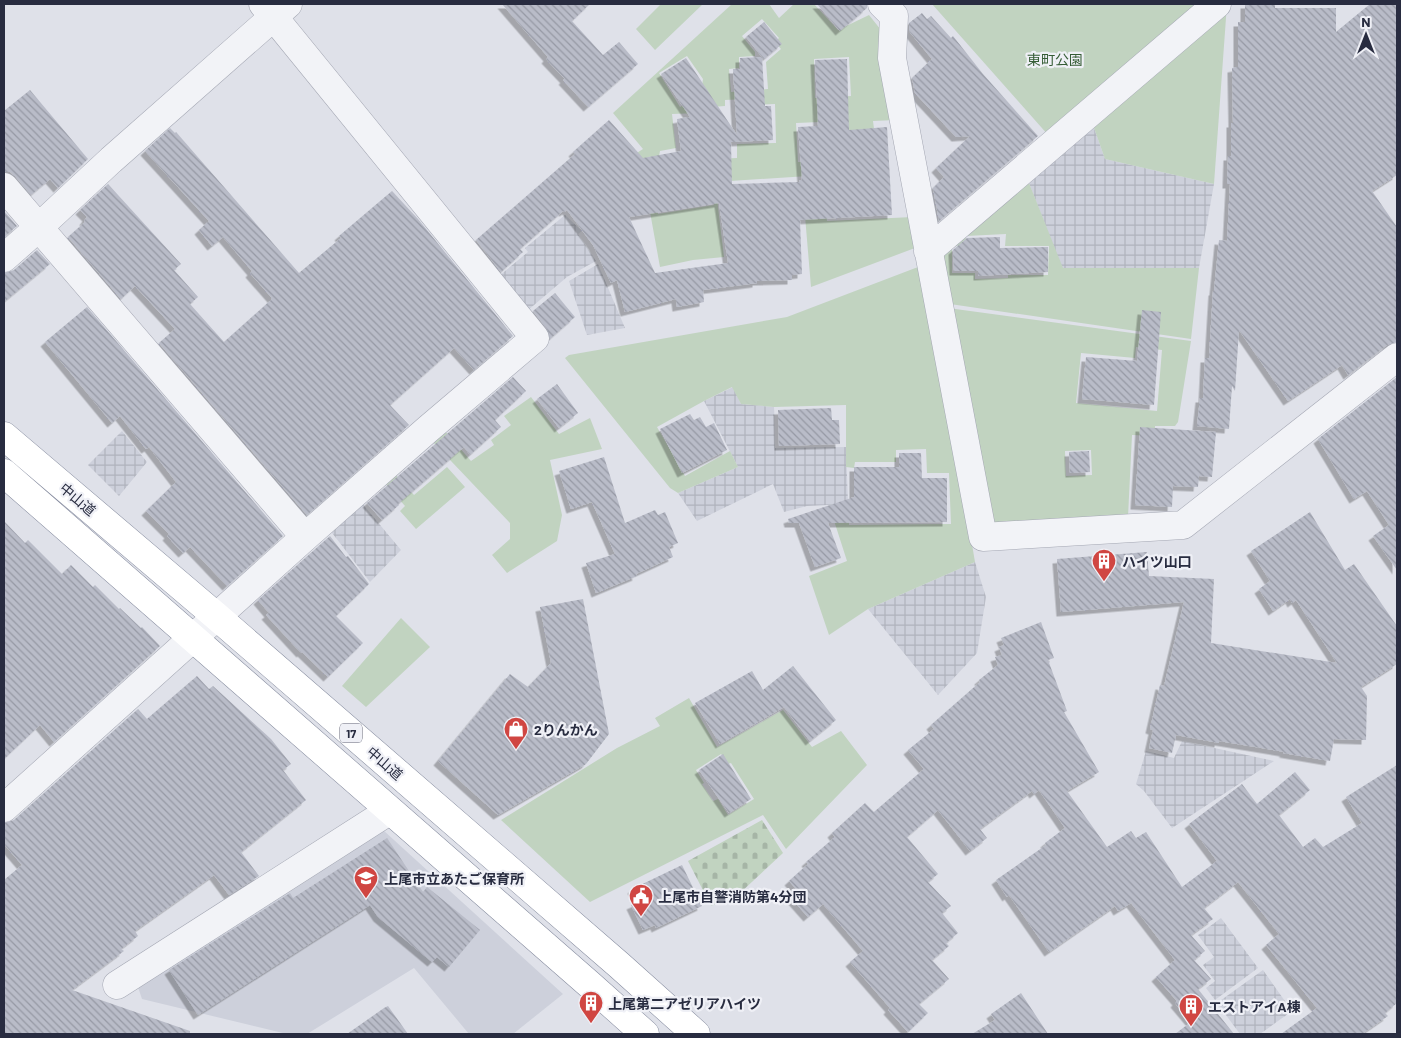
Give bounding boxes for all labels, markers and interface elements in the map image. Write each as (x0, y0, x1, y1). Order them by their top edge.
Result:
north arrow (1341, 10, 1391, 60)
text: N (1361, 13, 1371, 30)
park label: 東町公園 (1027, 51, 1083, 68)
street label: 中山道 (56, 479, 100, 519)
building icon: ハイツ山口 (1091, 548, 1117, 582)
place label: ハイツ山口 (1122, 553, 1192, 570)
shop icon: 2りんかん (503, 716, 529, 750)
place label: 2りんかん (534, 721, 598, 738)
road number: 17 (340, 724, 362, 742)
street label: 中山道 (364, 743, 406, 783)
school or university icon: 上尾市立あたご保育所 (353, 865, 379, 899)
place label: 上尾市立あたご保育所 (384, 870, 524, 887)
public building icon: 上尾市自警消防第4分団 (628, 883, 654, 917)
place label: 上尾市自警消防第4分団 (658, 888, 806, 905)
building icon: 上尾第二アゼリアハイツ (578, 990, 604, 1024)
building icon: エストアイA棟 (1178, 993, 1204, 1027)
place label: 上尾第二アゼリアハイツ (608, 995, 761, 1012)
place label: エストアイA棟 (1208, 998, 1301, 1015)

